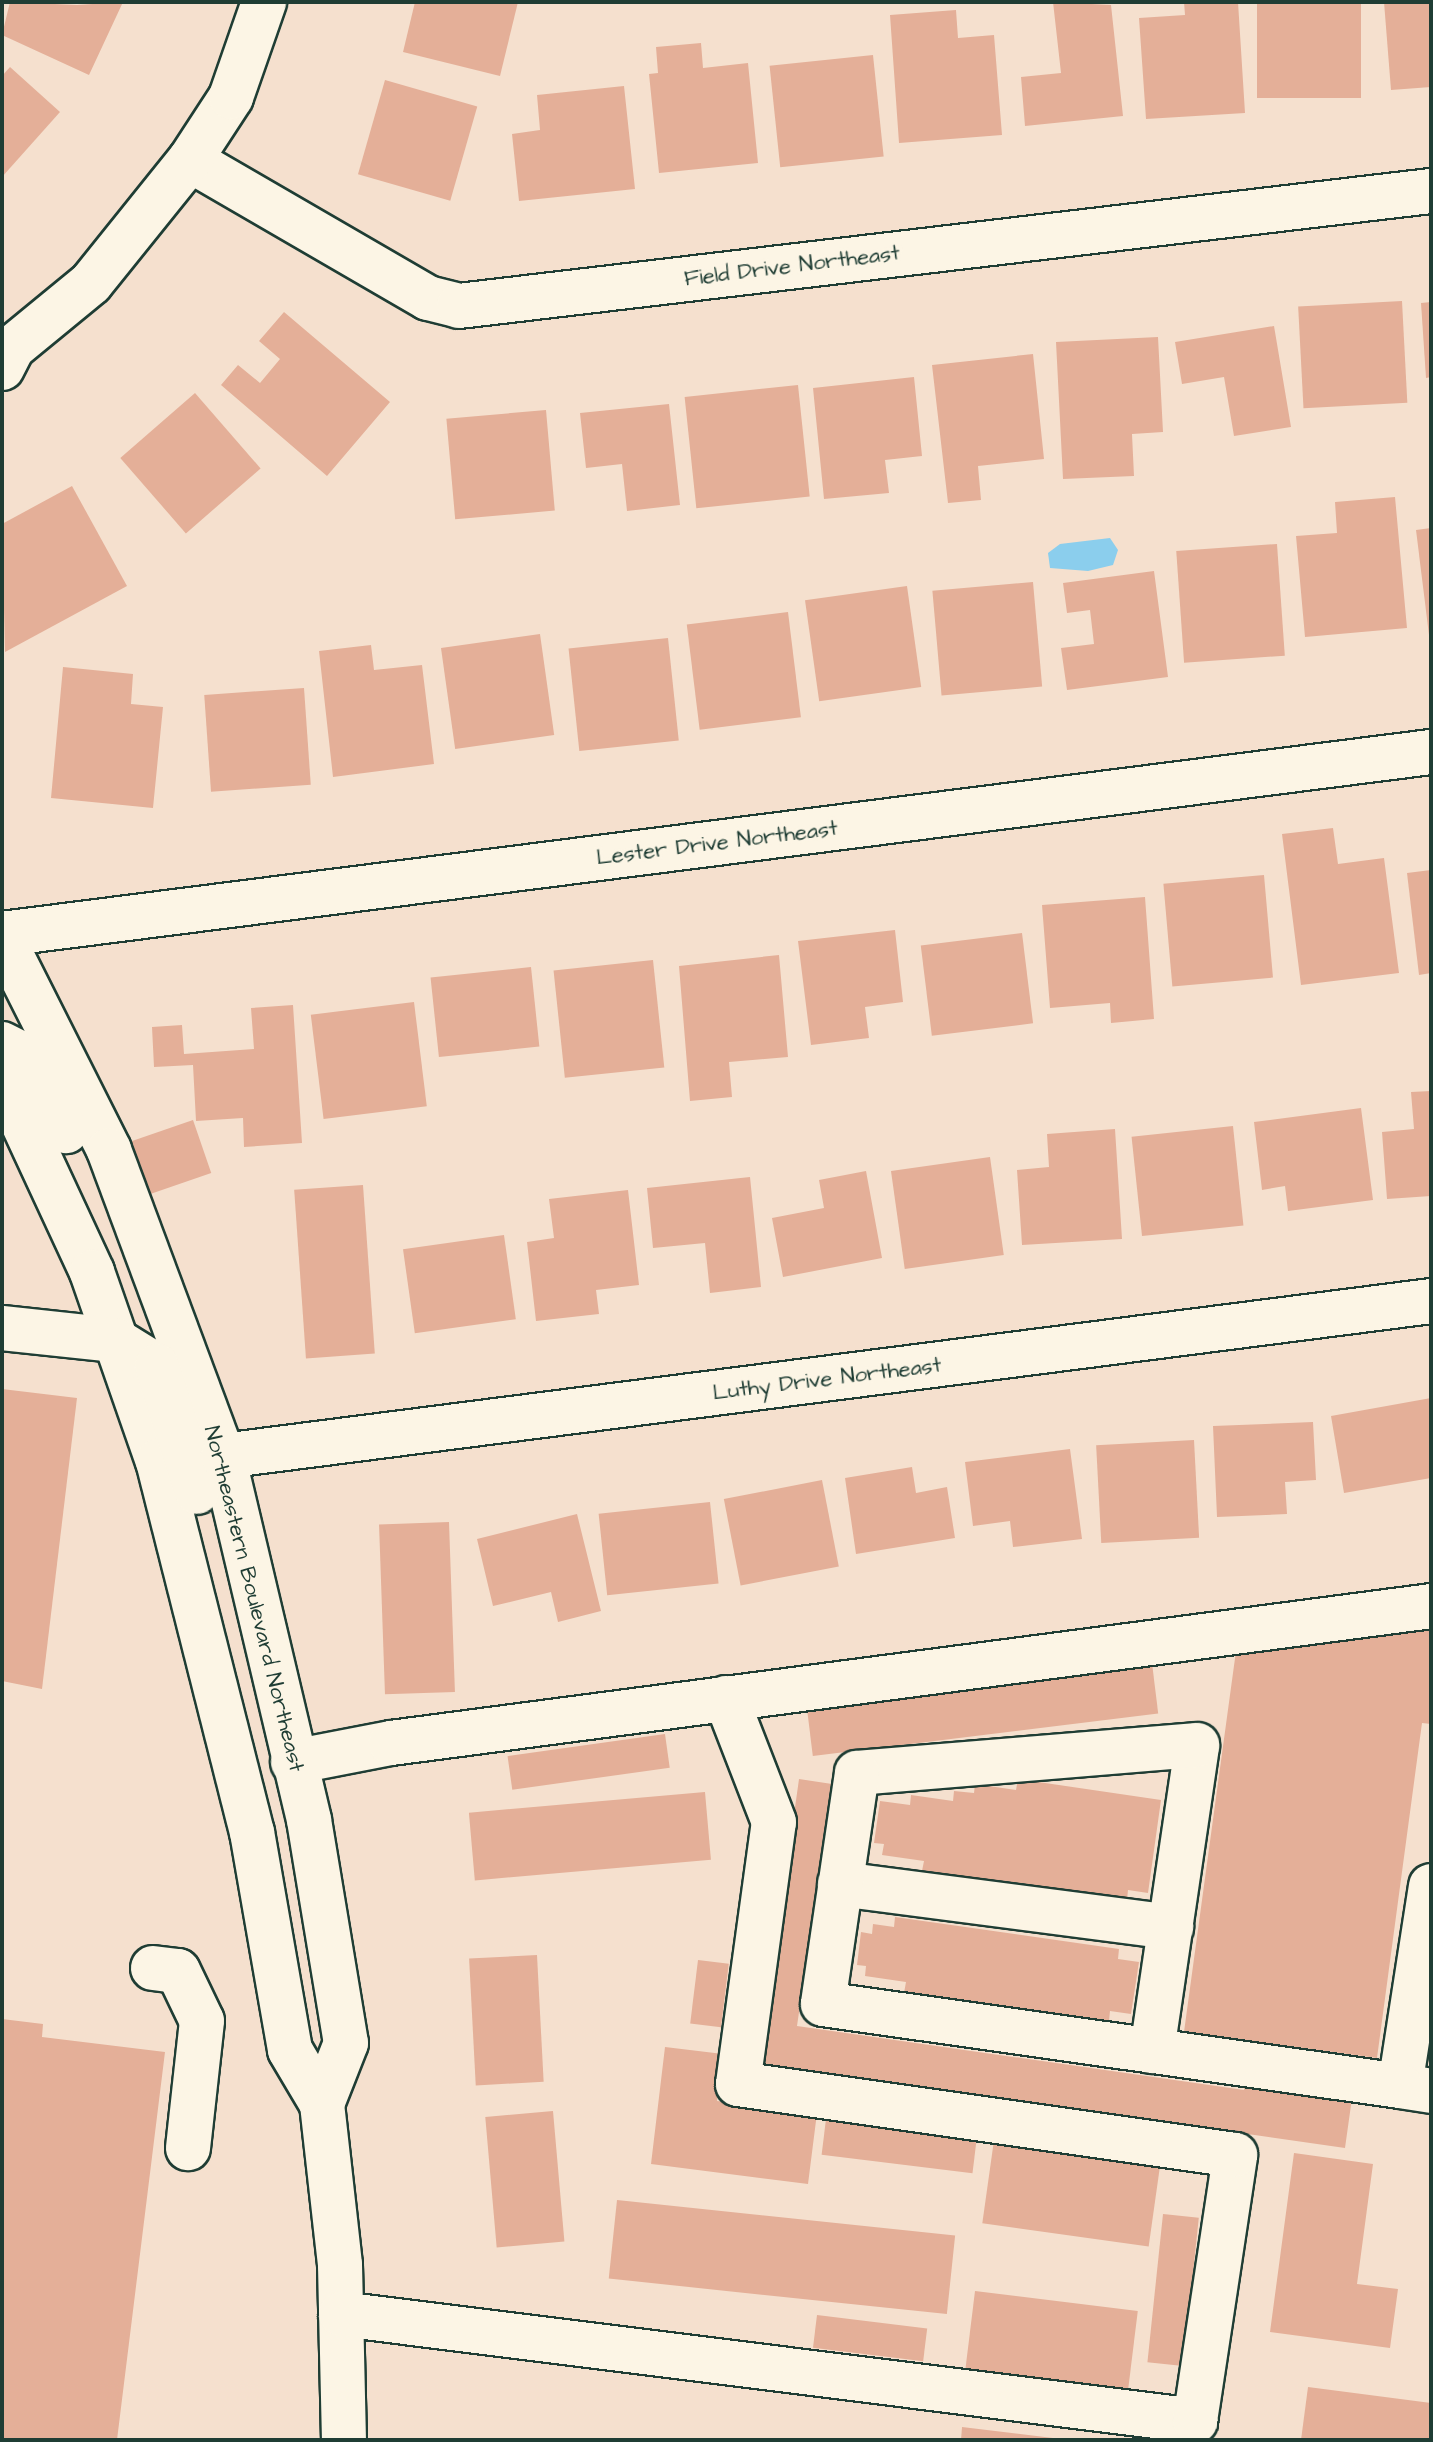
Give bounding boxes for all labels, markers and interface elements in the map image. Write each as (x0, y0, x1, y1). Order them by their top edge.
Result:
street label: Field Drive Northeast (683, 240, 901, 292)
street label: Lester Drive Northeast (595, 815, 839, 871)
street label: Luthy Drive Northeast (711, 1352, 943, 1406)
street label: Northeastern Boulevard Northeast (198, 1423, 310, 1775)

